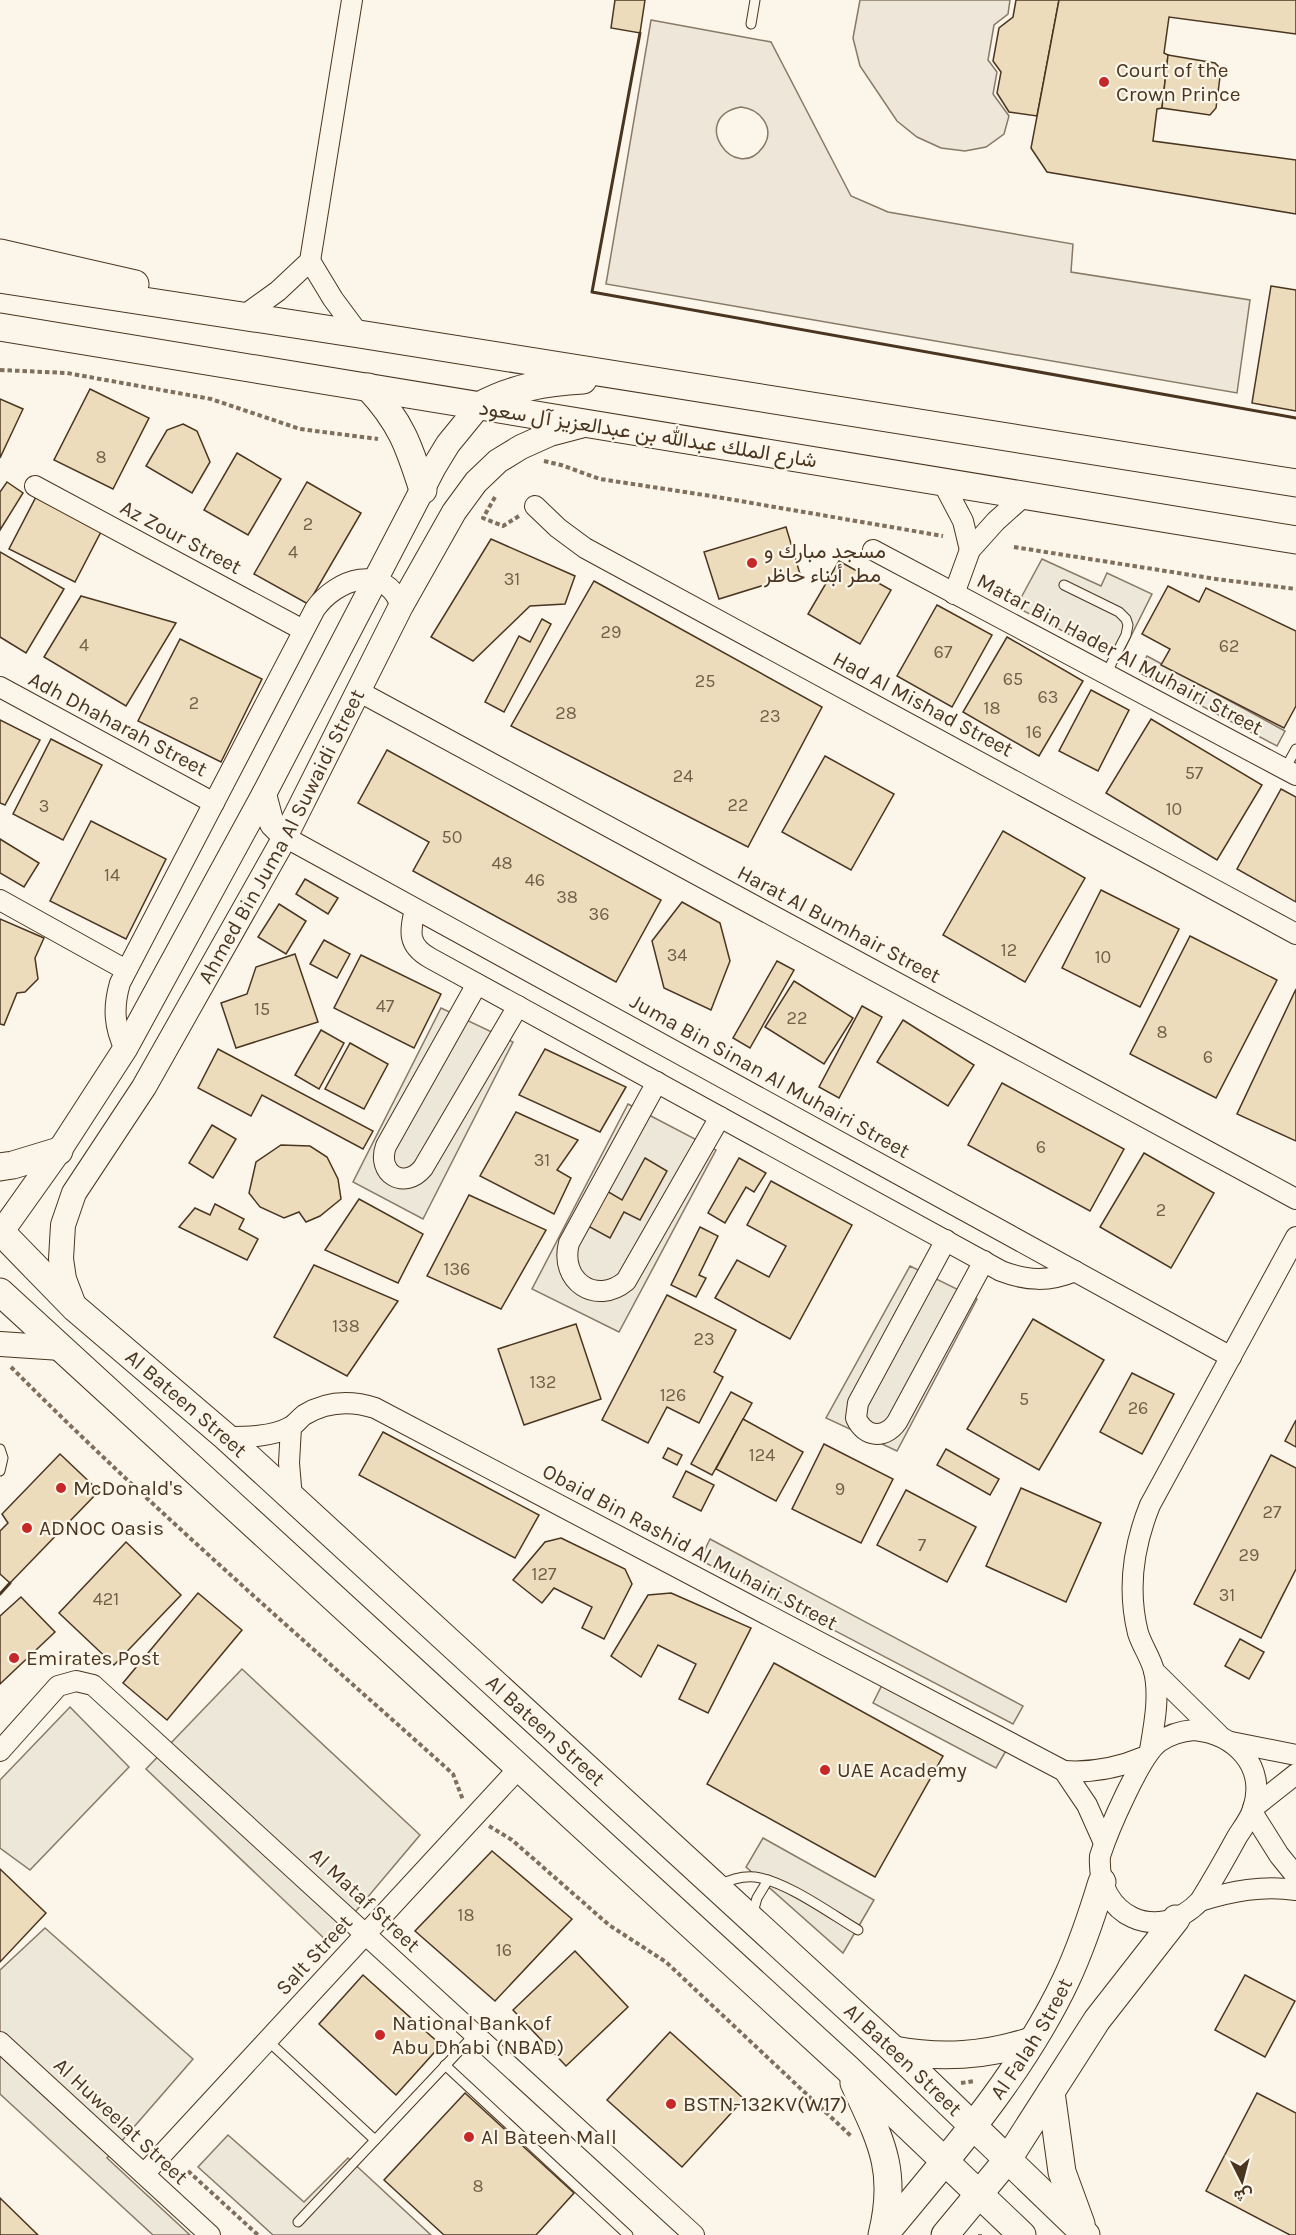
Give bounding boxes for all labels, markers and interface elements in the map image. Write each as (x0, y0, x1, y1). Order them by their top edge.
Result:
place label: Court of the Crown Prince (1116, 58, 1241, 106)
marker: Court of the Crown Prince (1097, 75, 1111, 89)
street label: شارع الملك عبدالله بن عبدالعزيز آل سعود (477, 394, 819, 475)
house number: 8 (95, 446, 107, 468)
street label: Az Zour Street (116, 495, 246, 579)
house number: 2 (303, 513, 313, 535)
place label: مسجد مبارك و مطر أبناء حاظر (763, 539, 886, 588)
house number: 4 (288, 541, 298, 563)
marker: مسجد مبارك و مطر أبناء حاظر (745, 556, 759, 570)
house number: 31 (504, 568, 520, 590)
street label: Matar Bin Hader Al Muhairi Street (973, 568, 1267, 740)
house number: 29 (601, 621, 621, 643)
house number: 4 (79, 634, 89, 656)
house number: 62 (1219, 635, 1239, 657)
house number: 67 (934, 641, 953, 663)
street label: Had Al Mishad Street (829, 646, 1017, 762)
street label: Adh Dhaharah Street (25, 667, 212, 781)
house number: 65 (1003, 668, 1023, 690)
house number: 25 (695, 670, 715, 692)
street label: Ahmed Bin Juma Al Suwaidi Street (193, 685, 369, 988)
house number: 63 (1038, 686, 1058, 708)
house number: 2 (189, 692, 199, 714)
house number: 18 (983, 697, 1001, 719)
house number: 28 (555, 702, 577, 724)
house number: 23 (759, 705, 781, 727)
house number: 16 (1026, 721, 1042, 743)
house number: 57 (1185, 762, 1204, 784)
house number: 24 (673, 765, 693, 787)
house number: 22 (728, 794, 748, 816)
house number: 3 (39, 795, 49, 817)
house number: 10 (1166, 798, 1182, 820)
house number: 50 (442, 826, 462, 848)
house number: 48 (491, 852, 513, 874)
street label: Harat Al Bumhair Street (733, 860, 945, 988)
house number: 14 (104, 864, 120, 886)
house number: 46 (525, 869, 545, 891)
house number: 38 (556, 886, 578, 908)
house number: 36 (589, 903, 609, 925)
house number: 12 (1001, 939, 1017, 961)
house number: 34 (667, 944, 687, 966)
house number: 10 (1095, 946, 1111, 968)
street label: Juma Bin Sinan Al Muhairi Street (626, 989, 914, 1163)
house number: 47 (376, 995, 395, 1017)
house number: 15 (254, 998, 270, 1020)
house number: 22 (787, 1007, 807, 1029)
house number: 8 (1156, 1021, 1168, 1043)
house number: 6 (1203, 1046, 1213, 1068)
house number: 6 (1036, 1136, 1046, 1158)
house number: 31 (534, 1149, 550, 1171)
house number: 2 (1156, 1199, 1166, 1221)
house number: 136 (444, 1258, 470, 1280)
house number: 138 (332, 1315, 360, 1337)
house number: 23 (693, 1328, 715, 1350)
street label: Al Bateen Street (121, 1345, 252, 1462)
house number: 132 (529, 1371, 557, 1393)
house number: 126 (660, 1384, 686, 1406)
house number: 5 (1019, 1388, 1029, 1410)
house number: 26 (1128, 1397, 1148, 1419)
house number: 124 (749, 1444, 775, 1466)
street label: Obaid Bin Rashid Al Muhairi Street (538, 1459, 842, 1635)
place label: McDonald's (73, 1476, 183, 1500)
house number: 9 (835, 1478, 845, 1500)
marker: McDonald's (54, 1481, 68, 1495)
house number: 27 (1263, 1501, 1282, 1523)
place label: ADNOC Oasis (39, 1516, 164, 1540)
marker: ADNOC Oasis (20, 1521, 34, 1535)
house number: 7 (918, 1534, 927, 1556)
house number: 29 (1239, 1544, 1259, 1566)
house number: 127 (532, 1563, 557, 1585)
house number: 31 (1219, 1584, 1235, 1606)
house number: 421 (93, 1588, 119, 1610)
place label: Emirates Post (26, 1646, 160, 1670)
marker: Emirates Post (7, 1651, 21, 1665)
street label: Al Bateen Street (481, 1670, 610, 1791)
place label: UAE Academy (837, 1758, 967, 1782)
marker: UAE Academy (818, 1763, 832, 1777)
street label: Al Mataf Street (305, 1843, 425, 1957)
house number: 18 (457, 1904, 475, 1926)
street label: Salt Street (271, 1910, 357, 2000)
house number: 16 (496, 1939, 512, 1961)
street label: Al Falah Street (985, 1974, 1077, 2104)
street label: Al Bateen Street (839, 1999, 967, 2121)
place label: National Bank of Abu Dhabi (NBAD) (392, 2011, 564, 2059)
marker: National Bank of Abu Dhabi (NBAD) (373, 2028, 387, 2042)
street label: Al Huweelat Street (49, 2053, 193, 2189)
place label: BSTN-132KV(W17) (683, 2092, 848, 2116)
marker: BSTN-132KV(W17) (664, 2097, 678, 2111)
place label: Al Bateen Mall (481, 2125, 617, 2149)
marker: Al Bateen Mall (462, 2130, 476, 2144)
north arrow (1212, 2151, 1272, 2211)
house number: 8 (472, 2175, 484, 2197)
text: ش (1233, 2185, 1254, 2206)

